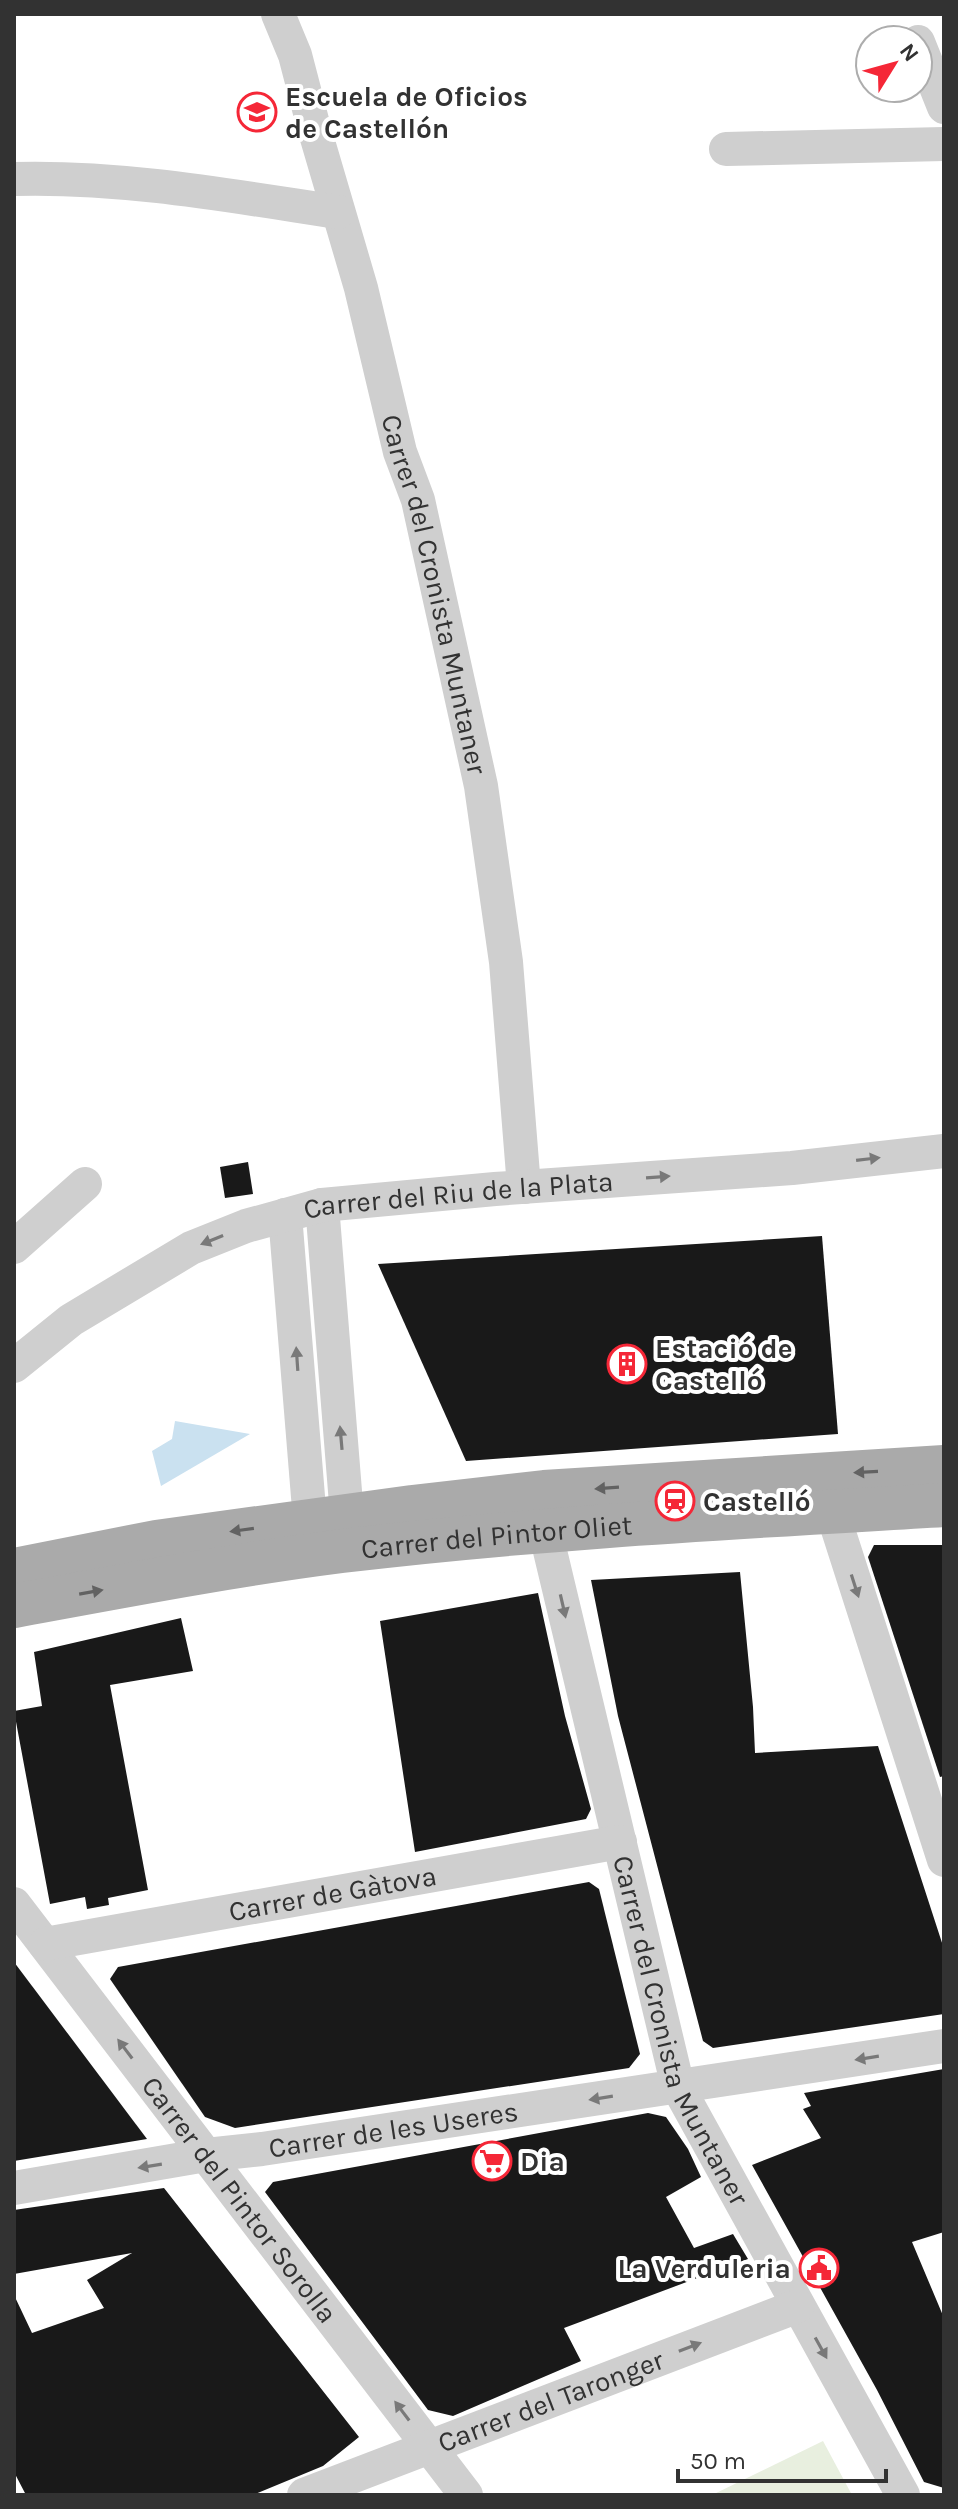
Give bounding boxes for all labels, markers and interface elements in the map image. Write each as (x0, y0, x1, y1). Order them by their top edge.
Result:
north arrow (854, 24, 934, 104)
text: N (894, 38, 924, 67)
place label: Escuela de Oficios de Castellón (285, 80, 528, 145)
school or university icon: Escuela de Oficios de Castellón (236, 91, 278, 133)
street label: Carrer del Cronista Muntaner (375, 411, 494, 778)
one-way arrow (856, 1153, 881, 1166)
street label: Carrer del Riu de la Plata (300, 1165, 614, 1226)
one-way arrow (646, 1170, 671, 1183)
one-way arrow (200, 1234, 224, 1247)
place label: Estació de Castelló (655, 1332, 793, 1397)
building icon: Estació de Castelló (606, 1343, 648, 1385)
one-way arrow (291, 1346, 304, 1371)
one-way arrow (334, 1425, 347, 1450)
one-way arrow (853, 1466, 878, 1479)
station icon: Castelló (654, 1480, 696, 1522)
one-way arrow (594, 1482, 619, 1495)
place label: Castelló (703, 1485, 811, 1518)
street label: Carrer del Pintor Oliet (359, 1508, 633, 1566)
one-way arrow (229, 1524, 254, 1537)
one-way arrow (850, 1574, 862, 1598)
one-way arrow (78, 1586, 103, 1598)
one-way arrow (557, 1594, 570, 1619)
street label: Carrer del Cronista Muntaner (606, 1852, 756, 2212)
street label: Carrer de Gàtova (226, 1859, 439, 1928)
one-way arrow (117, 2039, 133, 2059)
one-way arrow (854, 2052, 879, 2064)
street label: Carrer del Pintor Sorolla (135, 2070, 344, 2330)
one-way arrow (588, 2092, 613, 2105)
street label: Carrer de les Useres (266, 2095, 520, 2165)
supermarket icon: Dia (471, 2140, 513, 2182)
place label: Dia (520, 2145, 565, 2178)
one-way arrow (137, 2160, 162, 2173)
public building icon: La Verduleria (798, 2247, 840, 2289)
place label: La Verduleria (617, 2252, 791, 2285)
one-way arrow (814, 2337, 828, 2359)
one-way arrow (678, 2340, 702, 2353)
street label: Carrer del Taronger (433, 2343, 669, 2459)
one-way arrow (395, 2401, 411, 2421)
scale bar (678, 2433, 886, 2483)
text: 50 m (690, 2447, 746, 2475)

